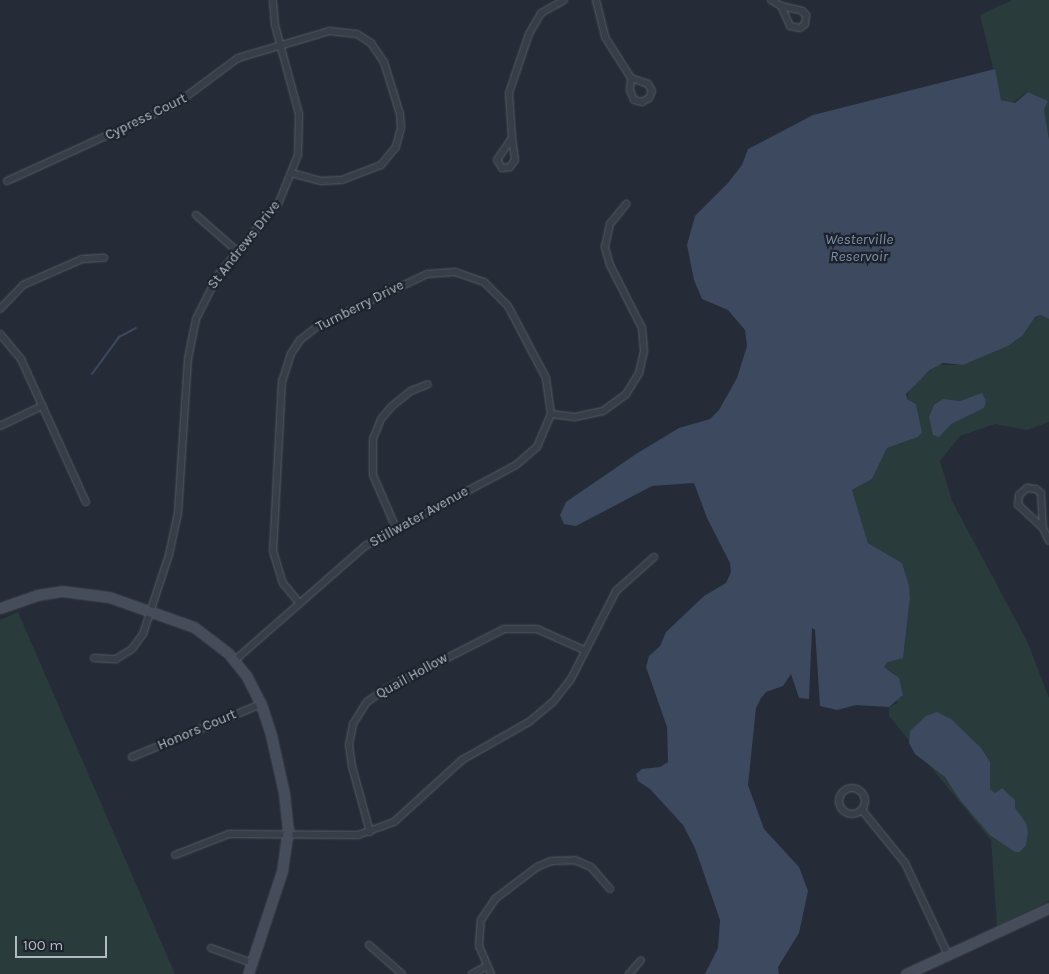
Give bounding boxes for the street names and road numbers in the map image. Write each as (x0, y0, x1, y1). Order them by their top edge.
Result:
street label: Cypress Court (102, 90, 190, 144)
street label: St Andrews Drive (204, 197, 284, 293)
street label: Turnberry Drive (313, 277, 407, 335)
street label: Stillwater Avenue (367, 483, 471, 551)
street label: Quail Hollow (373, 649, 451, 703)
street label: Honors Court (155, 706, 239, 754)

